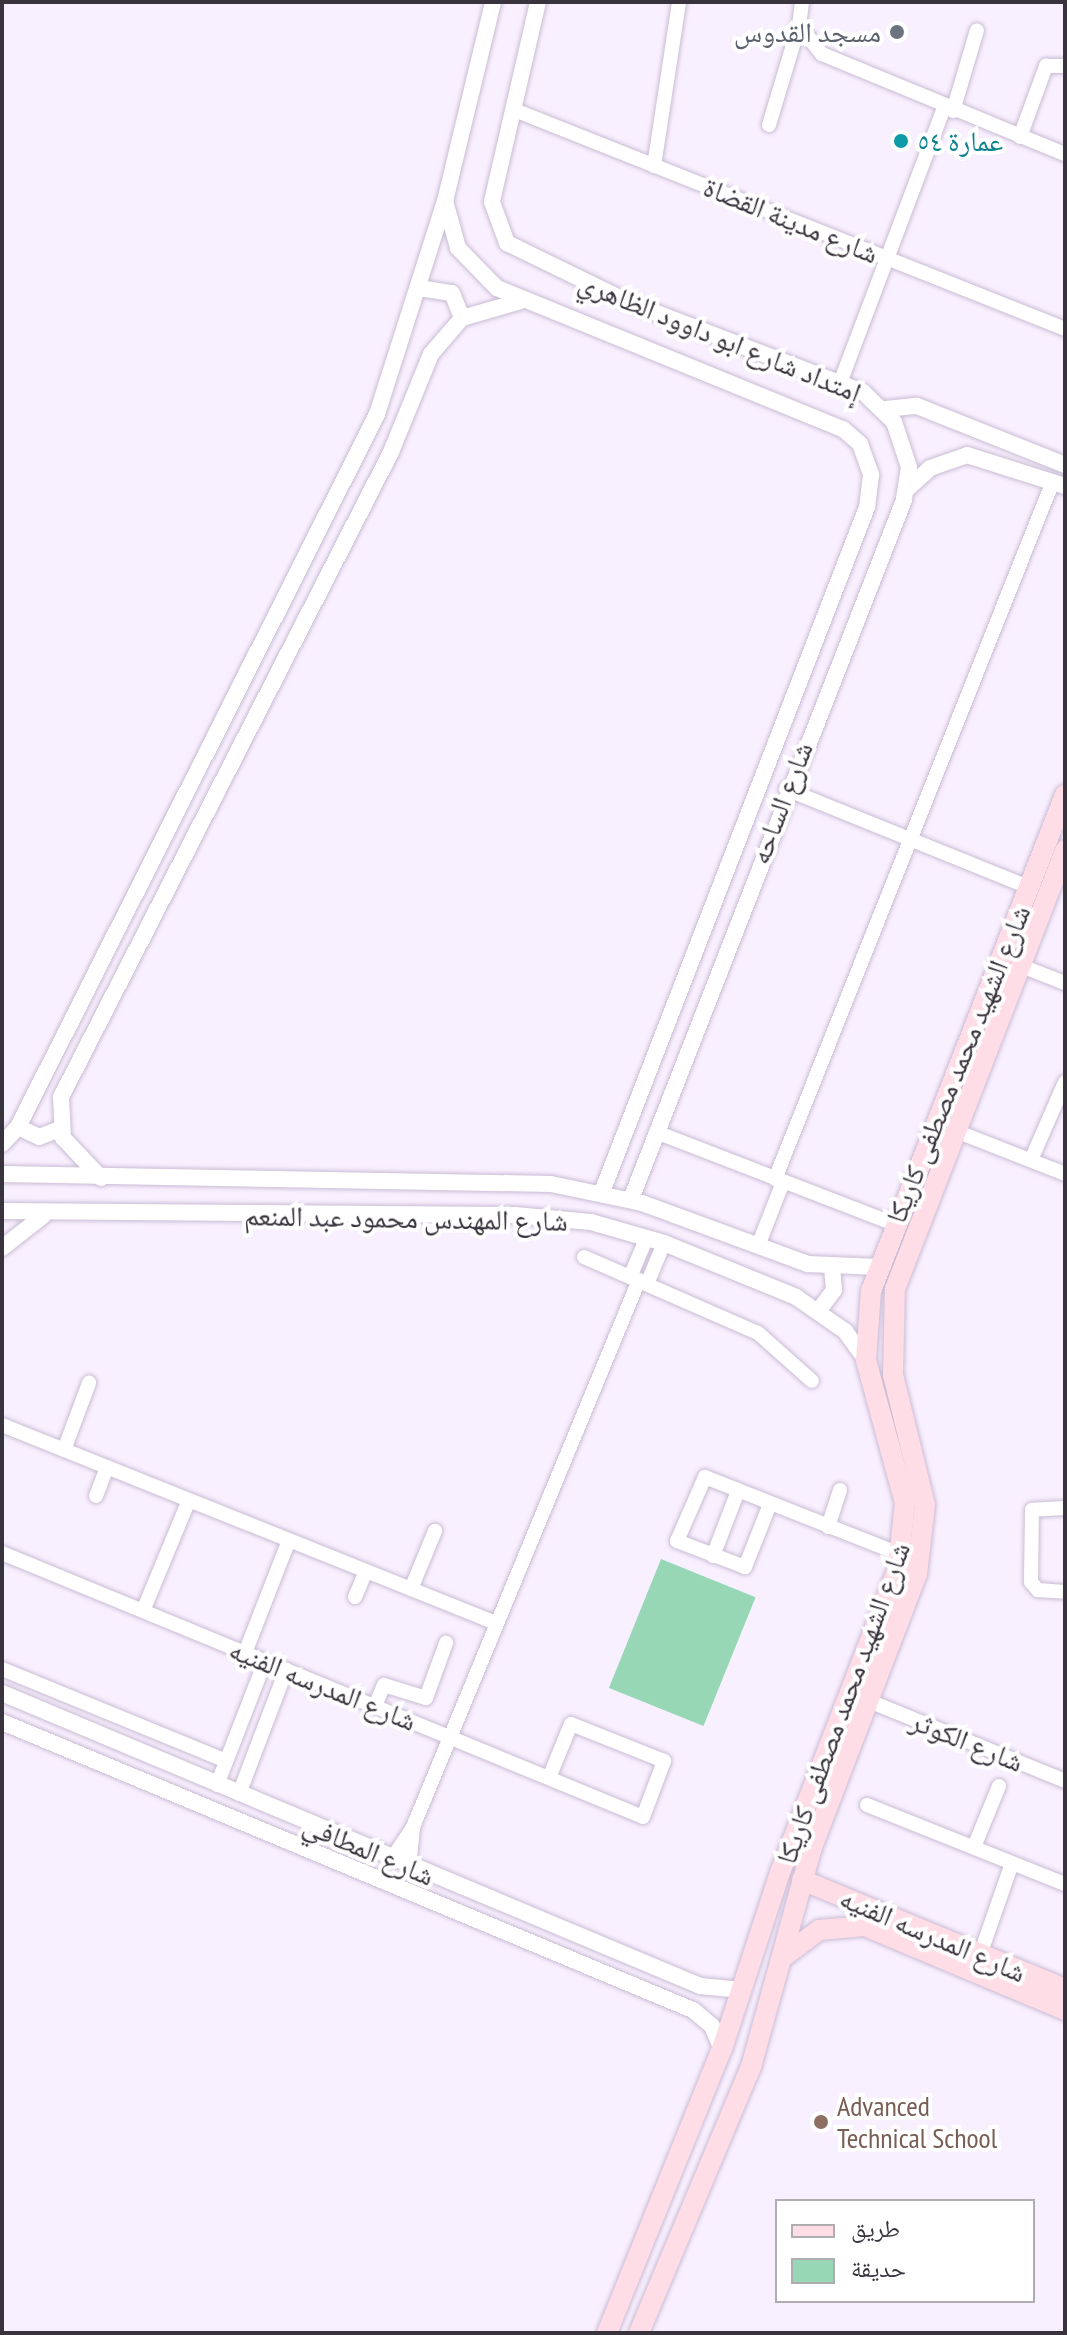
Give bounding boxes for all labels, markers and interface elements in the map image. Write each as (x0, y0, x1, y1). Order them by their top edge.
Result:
place label: مسجد القدوس (734, 15, 881, 49)
marker: مسجد القدوس (888, 23, 906, 41)
place label: عمارة ٥٤ (917, 124, 1003, 158)
marker: عمارة ٥٤ (892, 132, 910, 150)
street label: شارع مدينة القضاة (699, 170, 883, 270)
street label: إمتداد شارع ابو داوود الظاهري (574, 265, 866, 409)
street label: شارع الساحه (742, 737, 820, 869)
street label: شارع الشهيد محمد مصطفى كاريكا (879, 900, 1037, 1228)
street label: شارع المهندس محمود عبد المنعم (244, 1198, 568, 1238)
street label: شارع الشهيد محمد مصطفى كاريكا (769, 1538, 917, 1868)
street label: شارع المدرسه الفنيه (225, 1632, 421, 1738)
street label: شارع الكوثر (906, 1703, 1028, 1779)
street label: شارع المطافي (298, 1807, 440, 1893)
street label: شارع المدرسه الفنيه (835, 1881, 1031, 1989)
place label: Advanced Technical School (837, 2089, 997, 2155)
marker: Advanced Technical School (812, 2113, 830, 2131)
legend (775, 2199, 1035, 2303)
text: طريق (851, 2213, 900, 2244)
text: حديقة (851, 2253, 906, 2284)

